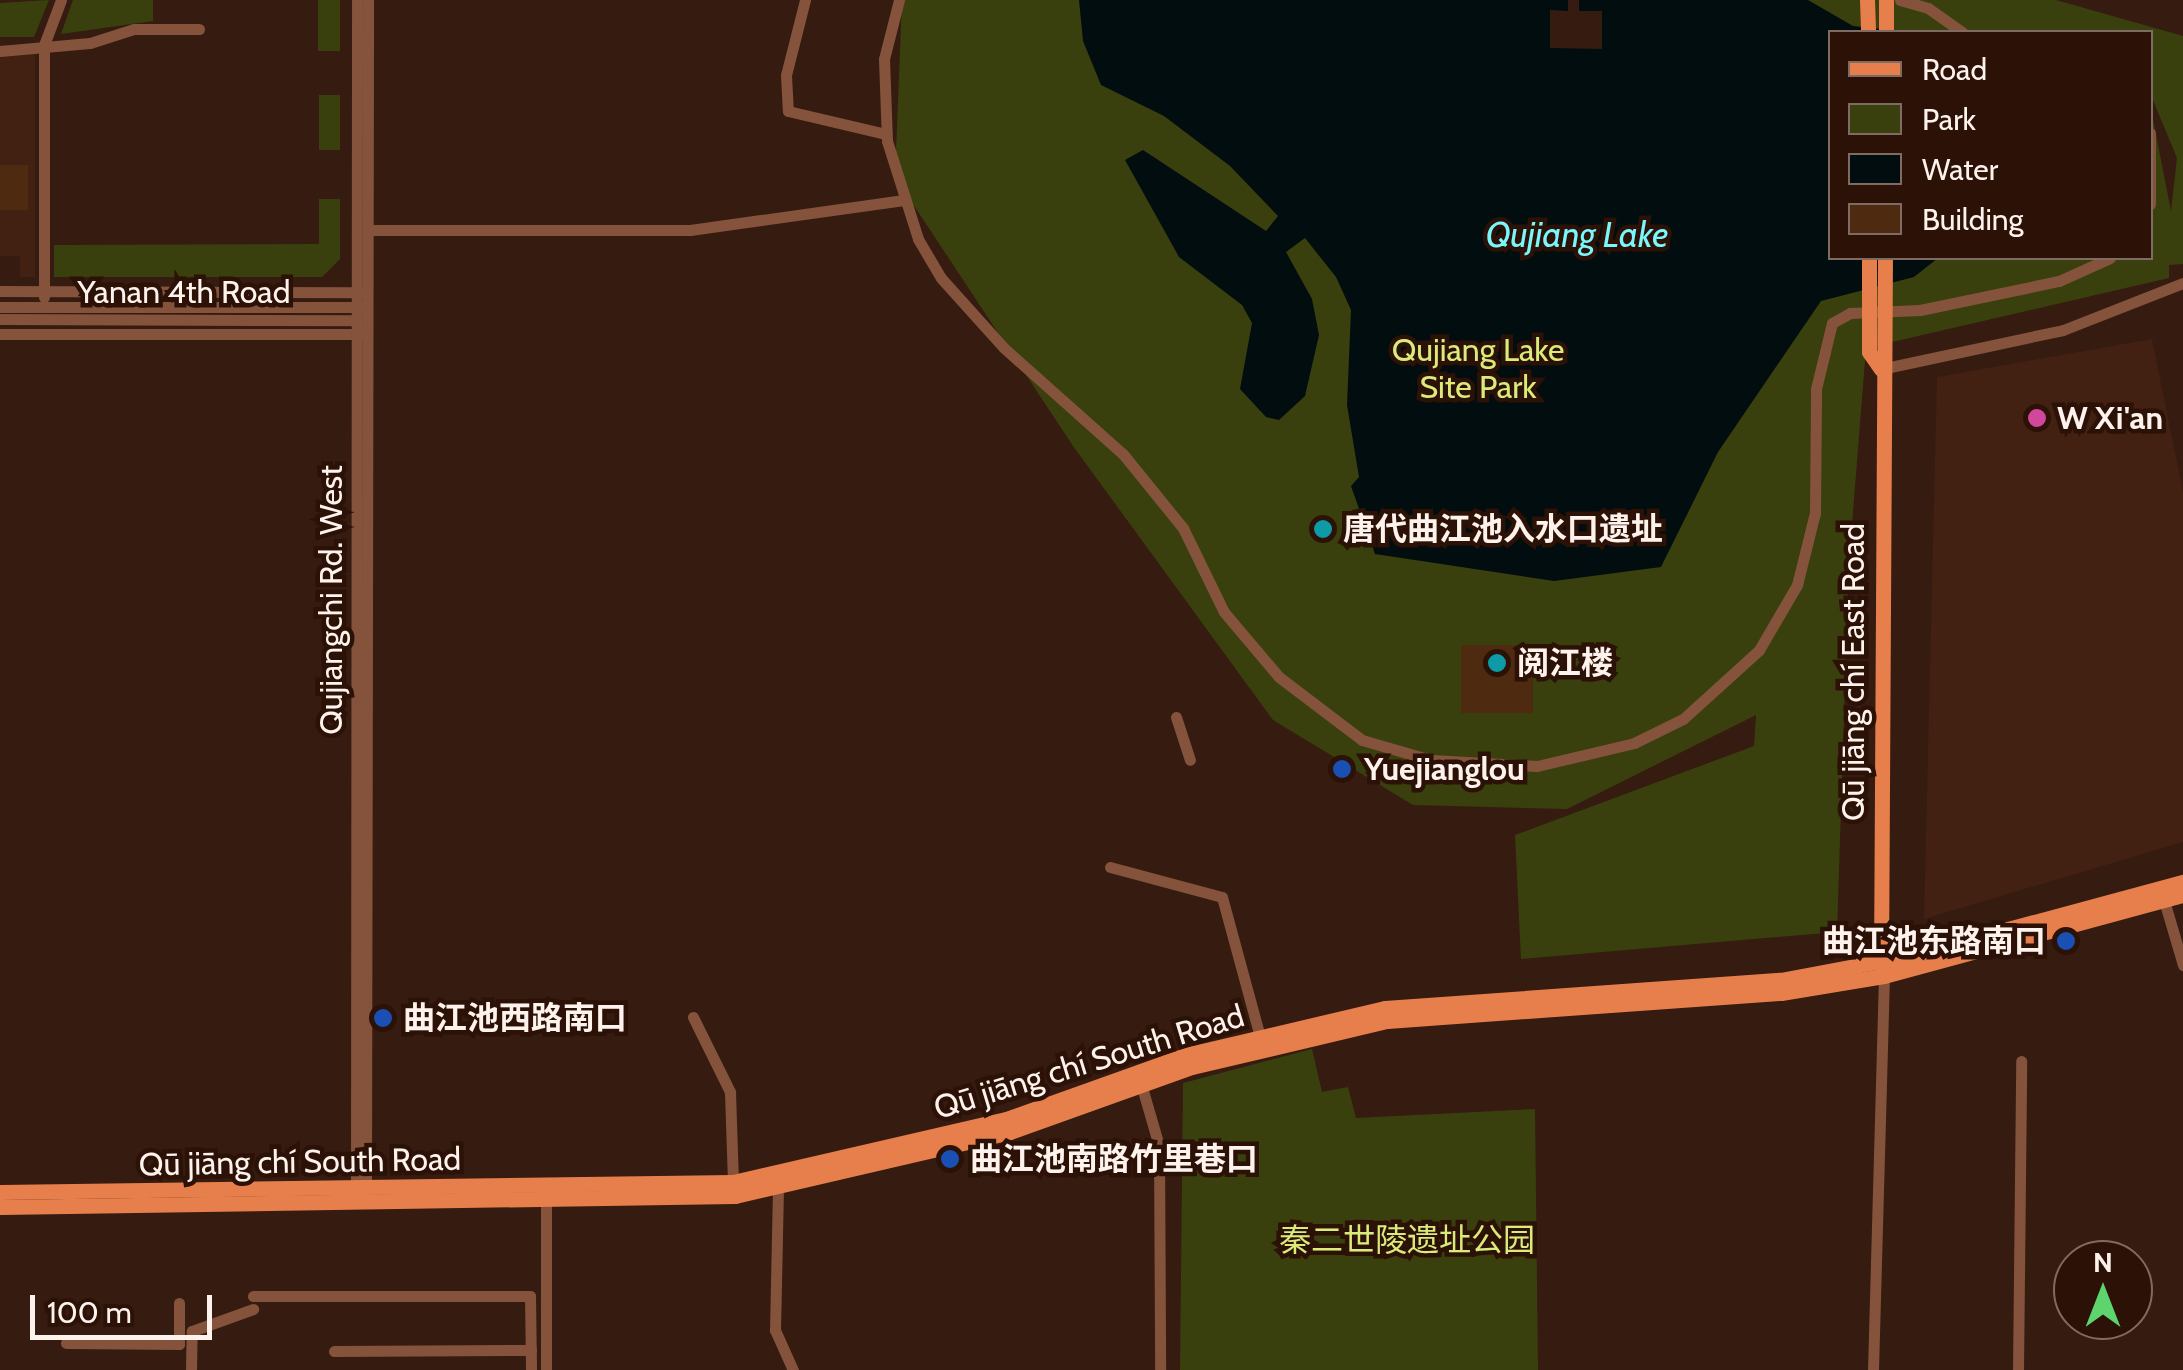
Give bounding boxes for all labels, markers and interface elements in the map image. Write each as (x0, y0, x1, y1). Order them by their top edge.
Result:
legend (1828, 30, 2153, 260)
text: Road (1922, 51, 1987, 88)
text: Park (1922, 101, 1976, 138)
text: Water (1922, 151, 1998, 188)
text: Building (1922, 201, 2024, 238)
water label: Qujiang Lake (1486, 214, 1668, 256)
street label: Yanan 4th Road (78, 273, 290, 311)
park label: Qujiang Lake Site Park (1392, 332, 1564, 407)
place label: W Xi'an (2057, 399, 2163, 437)
marker: W Xi'an (2026, 407, 2048, 429)
street label: Qujiangchi Rd. West (312, 465, 350, 735)
place label: 唐代曲江池入水口遗址 (1343, 510, 1663, 548)
marker: 唐代曲江池入水口遗址 (1312, 518, 1334, 540)
street label: Qū jiāng chí East Road (1834, 523, 1872, 821)
place label: 阅江楼 (1517, 644, 1613, 682)
marker: 阅江楼 (1486, 652, 1508, 674)
place label: Yuejianglou (1364, 750, 1525, 788)
marker: Yuejianglou (1329, 756, 1355, 782)
place label: 曲江池东路南口 (1822, 922, 2046, 960)
marker: 曲江池东路南口 (2055, 930, 2077, 952)
street label: Qū jiāng chí South Road (929, 997, 1249, 1127)
place label: 曲江池西路南口 (403, 999, 627, 1037)
marker: 曲江池西路南口 (372, 1007, 394, 1029)
street label: Qū jiāng chí South Road (139, 1140, 461, 1184)
place label: 曲江池南路竹里巷口 (970, 1140, 1258, 1178)
marker: 曲江池南路竹里巷口 (939, 1148, 961, 1170)
park label: 秦二世陵遗址公园 (1279, 1221, 1535, 1259)
north arrow (2053, 1240, 2153, 1340)
text: N (2093, 1245, 2113, 1279)
scale bar (35, 1275, 218, 1337)
text: 100 m (47, 1294, 132, 1331)

